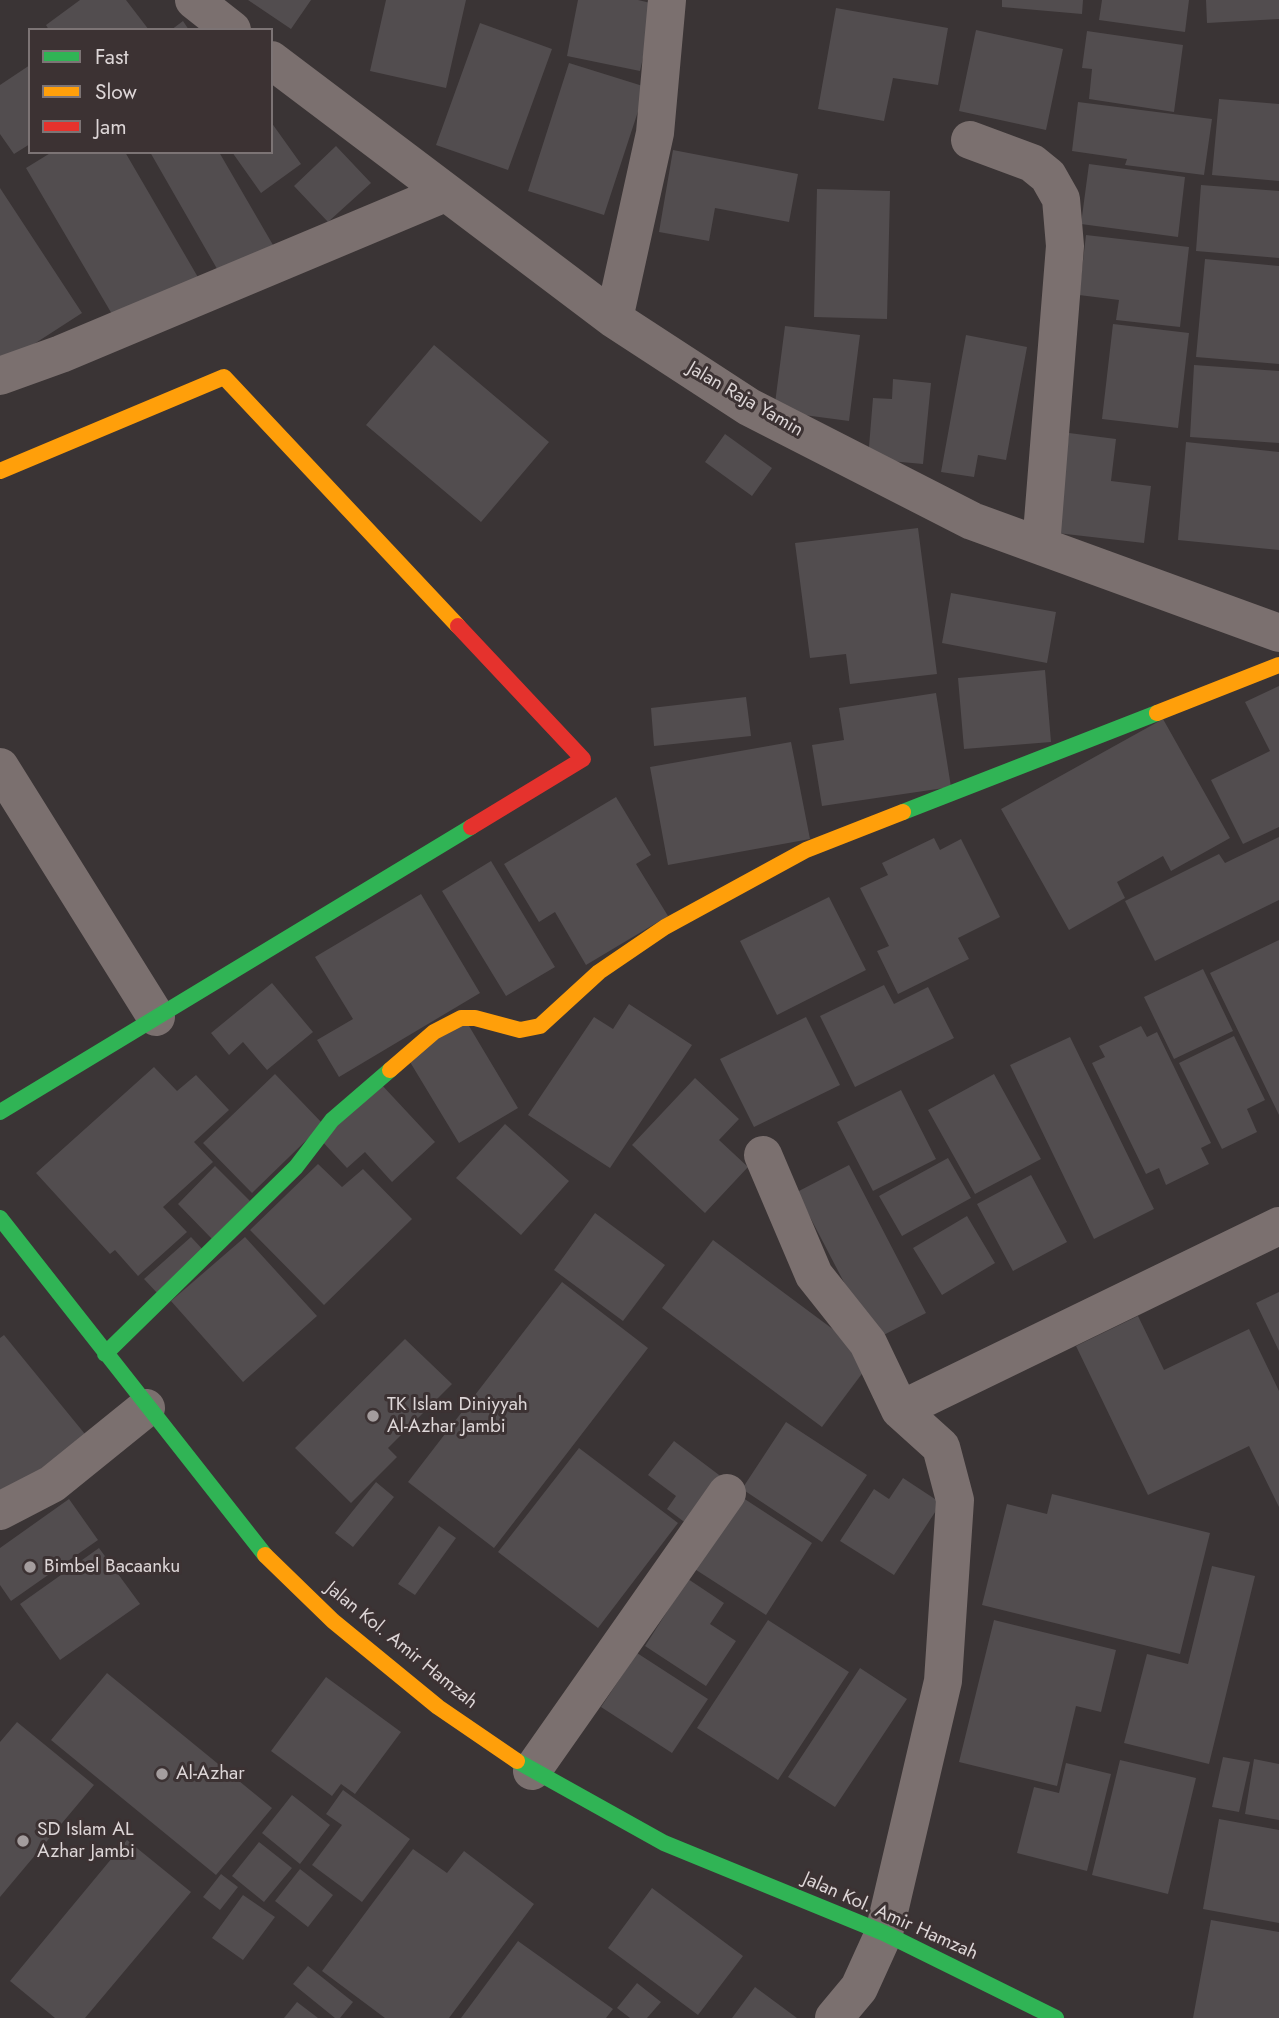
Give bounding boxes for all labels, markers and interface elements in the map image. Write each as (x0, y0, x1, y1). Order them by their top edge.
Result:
legend (28, 28, 273, 154)
text: Fast (95, 42, 128, 72)
text: Slow (95, 77, 137, 107)
text: Jam (95, 112, 127, 142)
street label: Jalan Raja Yamin (683, 358, 807, 442)
place label: TK Islam Diniyyah Al-Azhar Jambi (387, 1394, 528, 1438)
marker: TK Islam Diniyyah Al-Azhar Jambi (365, 1408, 381, 1424)
place label: Bimbel Bacaanku (44, 1556, 180, 1578)
marker: Bimbel Bacaanku (22, 1559, 38, 1575)
street label: Jalan Kol. Amir Hamzah (320, 1578, 482, 1714)
place label: Al-Azhar (176, 1763, 245, 1785)
marker: Al-Azhar (154, 1766, 170, 1782)
place label: SD Islam AL Azhar Jambi (37, 1819, 135, 1863)
marker: SD Islam AL Azhar Jambi (15, 1833, 31, 1849)
street label: Jalan Kol. Amir Hamzah (799, 1868, 981, 1966)

